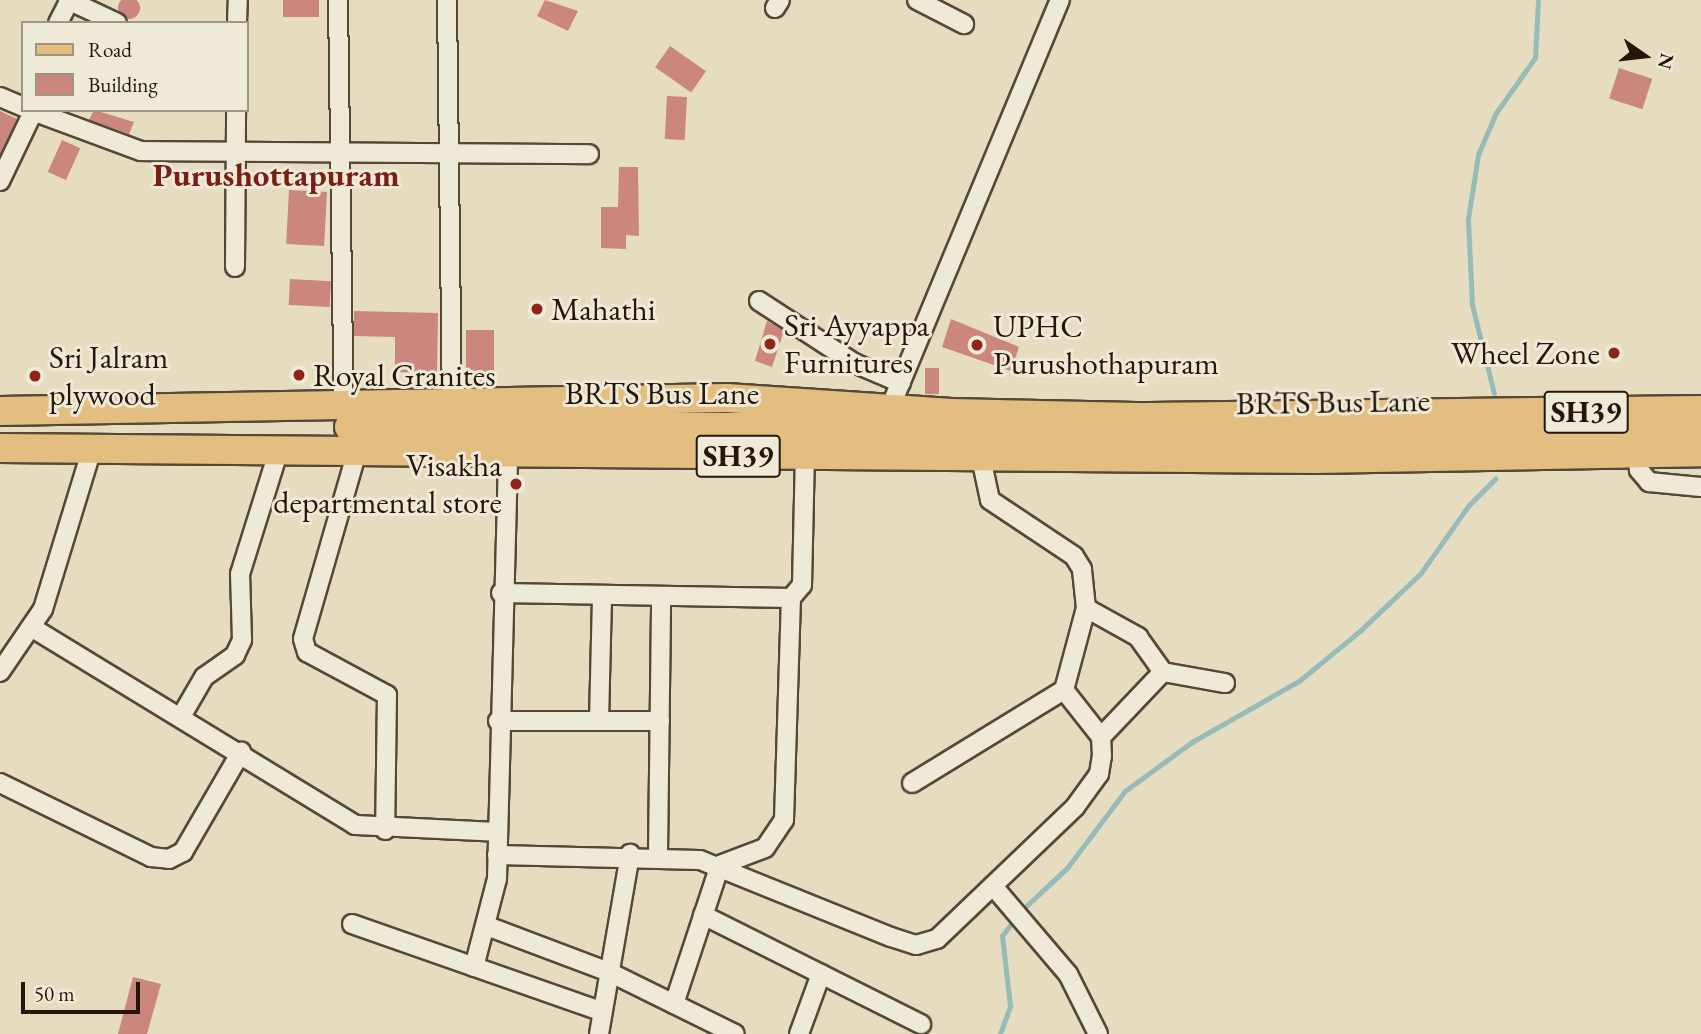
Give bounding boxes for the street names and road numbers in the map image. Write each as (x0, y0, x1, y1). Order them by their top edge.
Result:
street label: BRTS Bus Lane (565, 374, 759, 412)
street label: BRTS Bus Lane (1236, 381, 1430, 423)
road number: SH39 (1542, 386, 1630, 438)
road number: SH39 (694, 430, 782, 482)

